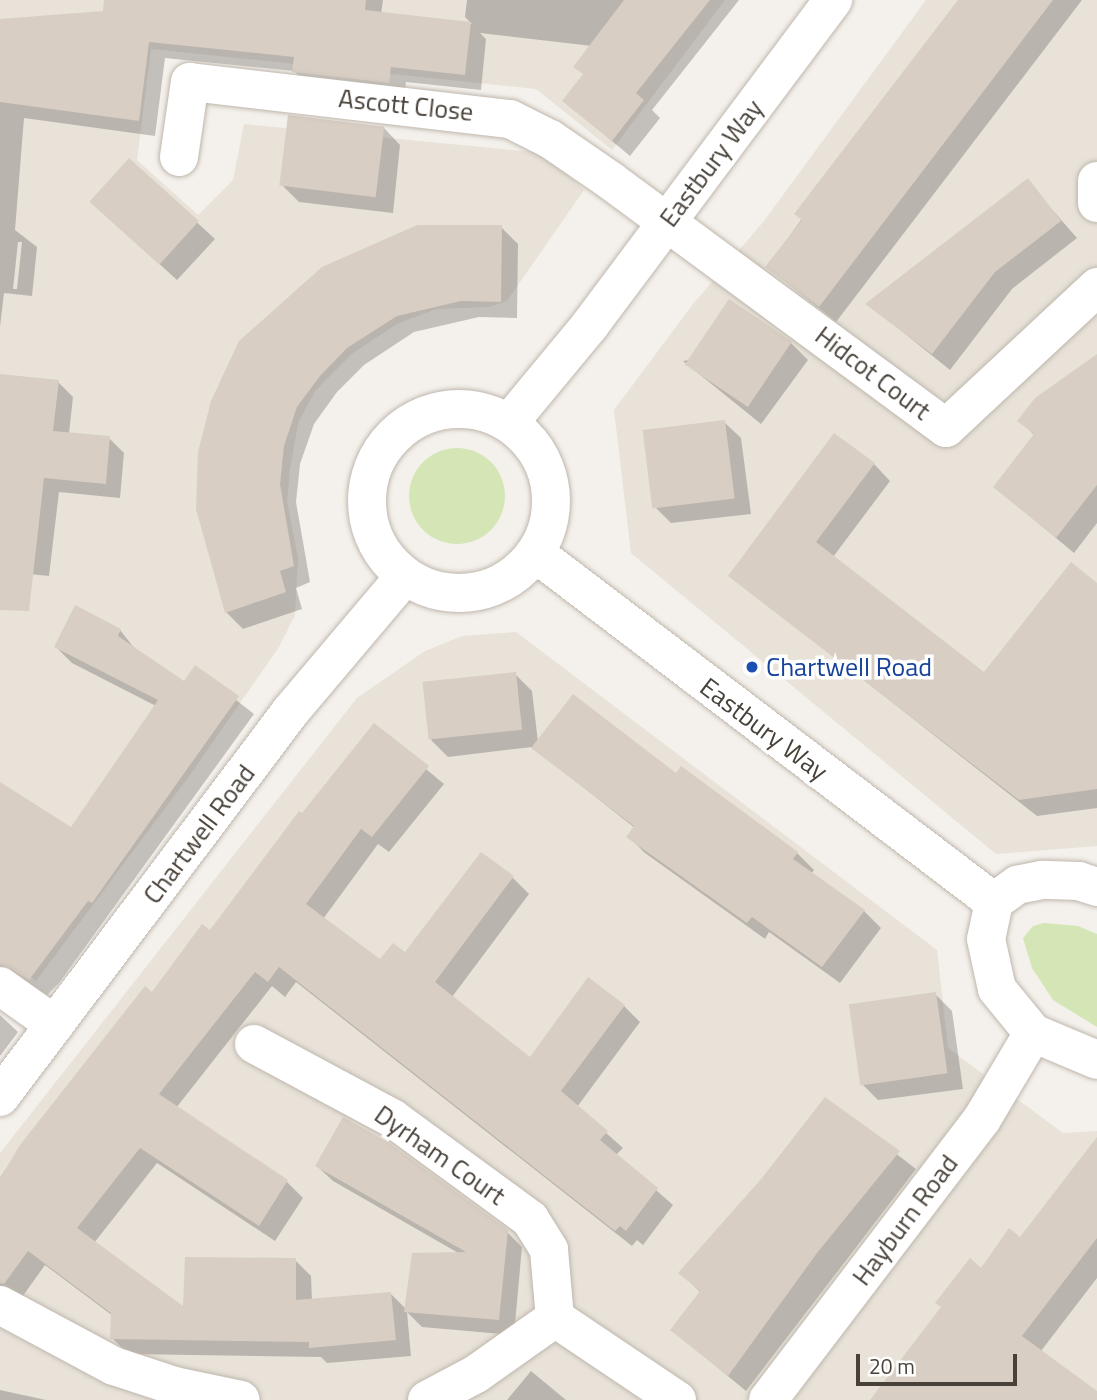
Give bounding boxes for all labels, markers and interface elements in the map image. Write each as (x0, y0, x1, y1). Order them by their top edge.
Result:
street label: Ascott Close (337, 82, 475, 128)
street label: Eastbury Way (653, 93, 769, 233)
street label: Hidcot Court (809, 320, 937, 426)
place label: Chartwell Road (766, 651, 932, 683)
marker: Chartwell Road (744, 659, 760, 675)
street label: Eastbury Way (694, 671, 834, 787)
street label: Chartwell Road (137, 758, 261, 910)
street label: Dyrham Court (369, 1099, 511, 1211)
street label: Hayburn Road (846, 1149, 964, 1291)
scale bar (859, 1340, 1020, 1384)
text: 20 m (869, 1350, 915, 1382)

